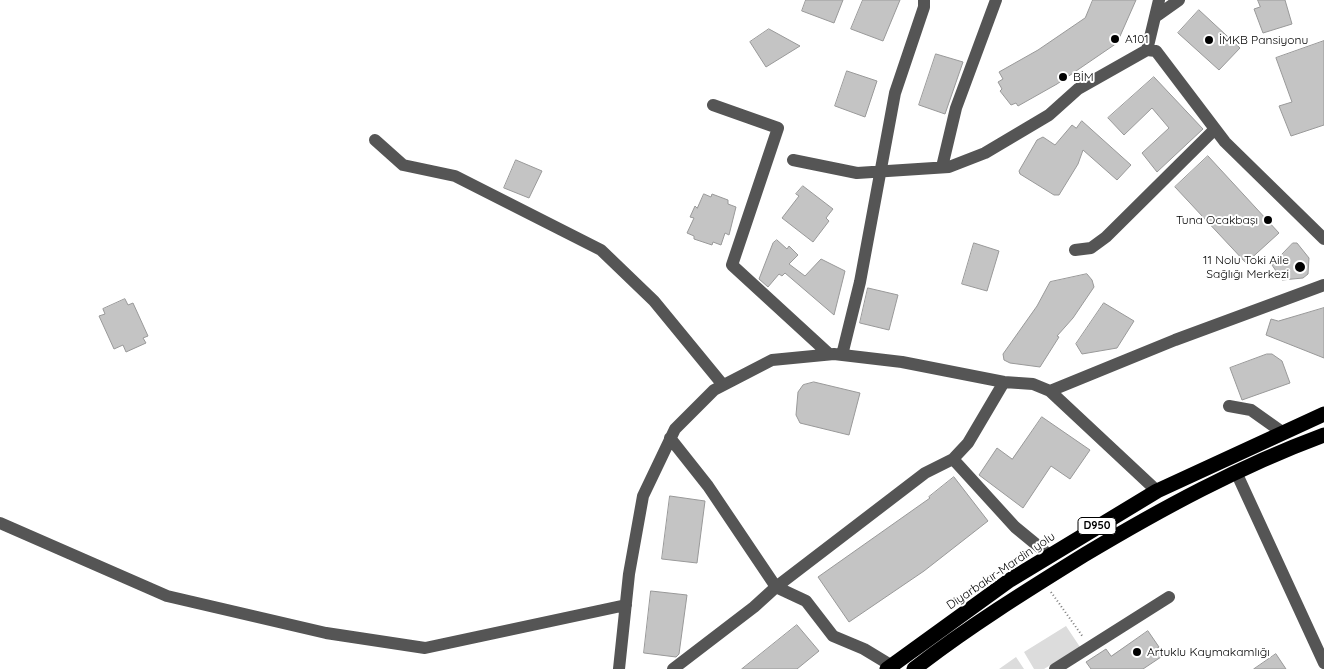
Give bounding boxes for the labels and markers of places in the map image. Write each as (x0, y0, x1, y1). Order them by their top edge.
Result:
place label: A101 (1125, 32, 1149, 46)
marker: A101 (1109, 33, 1121, 45)
place label: İMKB Pansiyonu (1219, 33, 1308, 47)
marker: İMKB Pansiyonu (1203, 34, 1215, 46)
place label: BİM (1073, 70, 1094, 84)
marker: BİM (1057, 71, 1069, 83)
place label: Tuna Ocakbaşı (1176, 213, 1258, 227)
marker: Tuna Ocakbaşı (1262, 214, 1274, 226)
place label: 11 Nolu Toki Aile Sağlığı Merkezi (1203, 253, 1289, 281)
marker: 11 Nolu Toki Aile Sağlığı Merkezi (1293, 260, 1307, 274)
place label: Artuklu Kaymakamlığı (1147, 645, 1270, 659)
marker: Artuklu Kaymakamlığı (1131, 646, 1143, 658)

